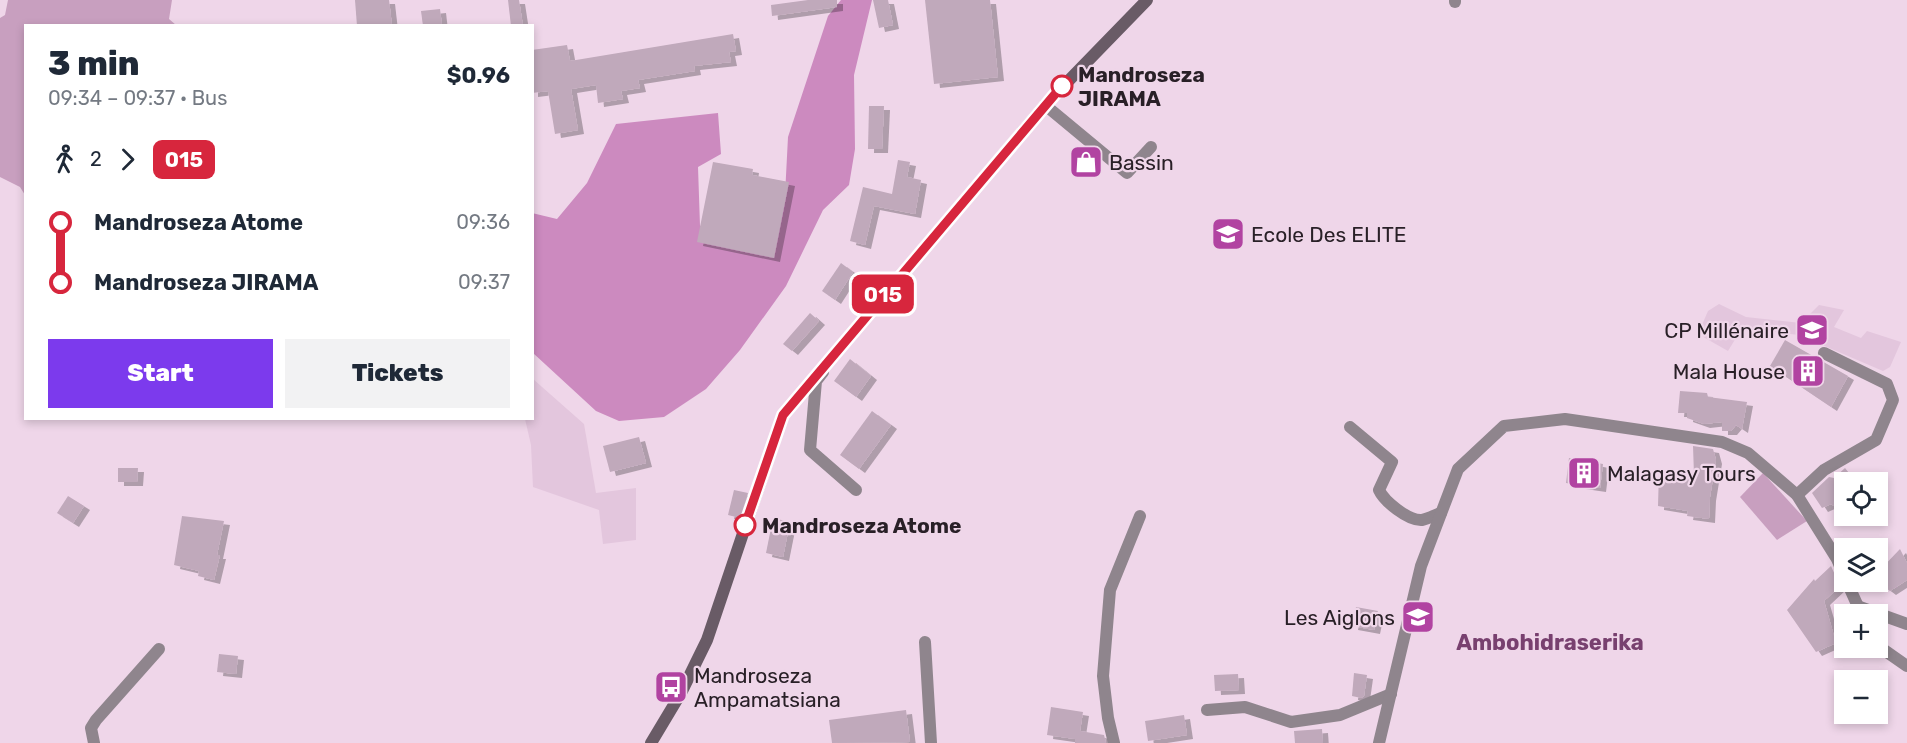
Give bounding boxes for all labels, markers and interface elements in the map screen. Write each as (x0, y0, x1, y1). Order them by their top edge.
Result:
text: 3 min (48, 44, 140, 83)
text: $0.96 (447, 62, 510, 89)
place label: Mandroseza JIRAMA (1078, 62, 1205, 111)
marker: Mandroseza JIRAMA (1051, 75, 1073, 97)
text: 09:34 – 09:37 · Bus (48, 86, 227, 110)
icon: walk (48, 143, 81, 176)
icon: forward (111, 143, 144, 176)
shop icon: Bassin (1068, 144, 1104, 180)
text: 2 (90, 147, 102, 171)
text: 015 (165, 147, 203, 172)
place label: Bassin (1109, 150, 1174, 175)
text: Mandroseza Atome (94, 209, 303, 236)
text: 09:36 (456, 210, 510, 234)
school or university icon: Ecole Des ELITE (1210, 216, 1246, 252)
place label: Ecole Des ELITE (1251, 222, 1407, 247)
text: Mandroseza JIRAMA (94, 269, 318, 296)
text: 09:37 (458, 270, 510, 294)
line badge: 015 (848, 274, 918, 314)
text: 015 (864, 282, 902, 307)
school or university icon: CP Millénaire (1794, 312, 1830, 348)
place label: CP Millénaire (1664, 318, 1789, 343)
button: Start (48, 339, 273, 408)
button: Tickets (285, 339, 510, 408)
building icon: Mala House (1790, 353, 1826, 389)
place label: Mala House (1673, 359, 1785, 384)
building icon: Malagasy Tours (1566, 455, 1602, 491)
place label: Malagasy Tours (1607, 461, 1756, 486)
map controls (1834, 472, 1888, 724)
button: locate (1834, 472, 1888, 526)
place label: Mandroseza Atome (762, 513, 961, 538)
marker: Mandroseza Atome (734, 514, 756, 536)
button: layers (1834, 538, 1888, 592)
school or university icon: Les Aiglons (1400, 599, 1436, 635)
button: + (1834, 604, 1888, 658)
place label: Les Aiglons (1284, 605, 1395, 630)
district label: Ambohidraserika (1456, 629, 1644, 656)
place label: Mandroseza Ampamatsiana (694, 663, 841, 712)
bus stop icon: Mandroseza Ampamatsiana (653, 669, 689, 705)
button: − (1834, 670, 1888, 724)

